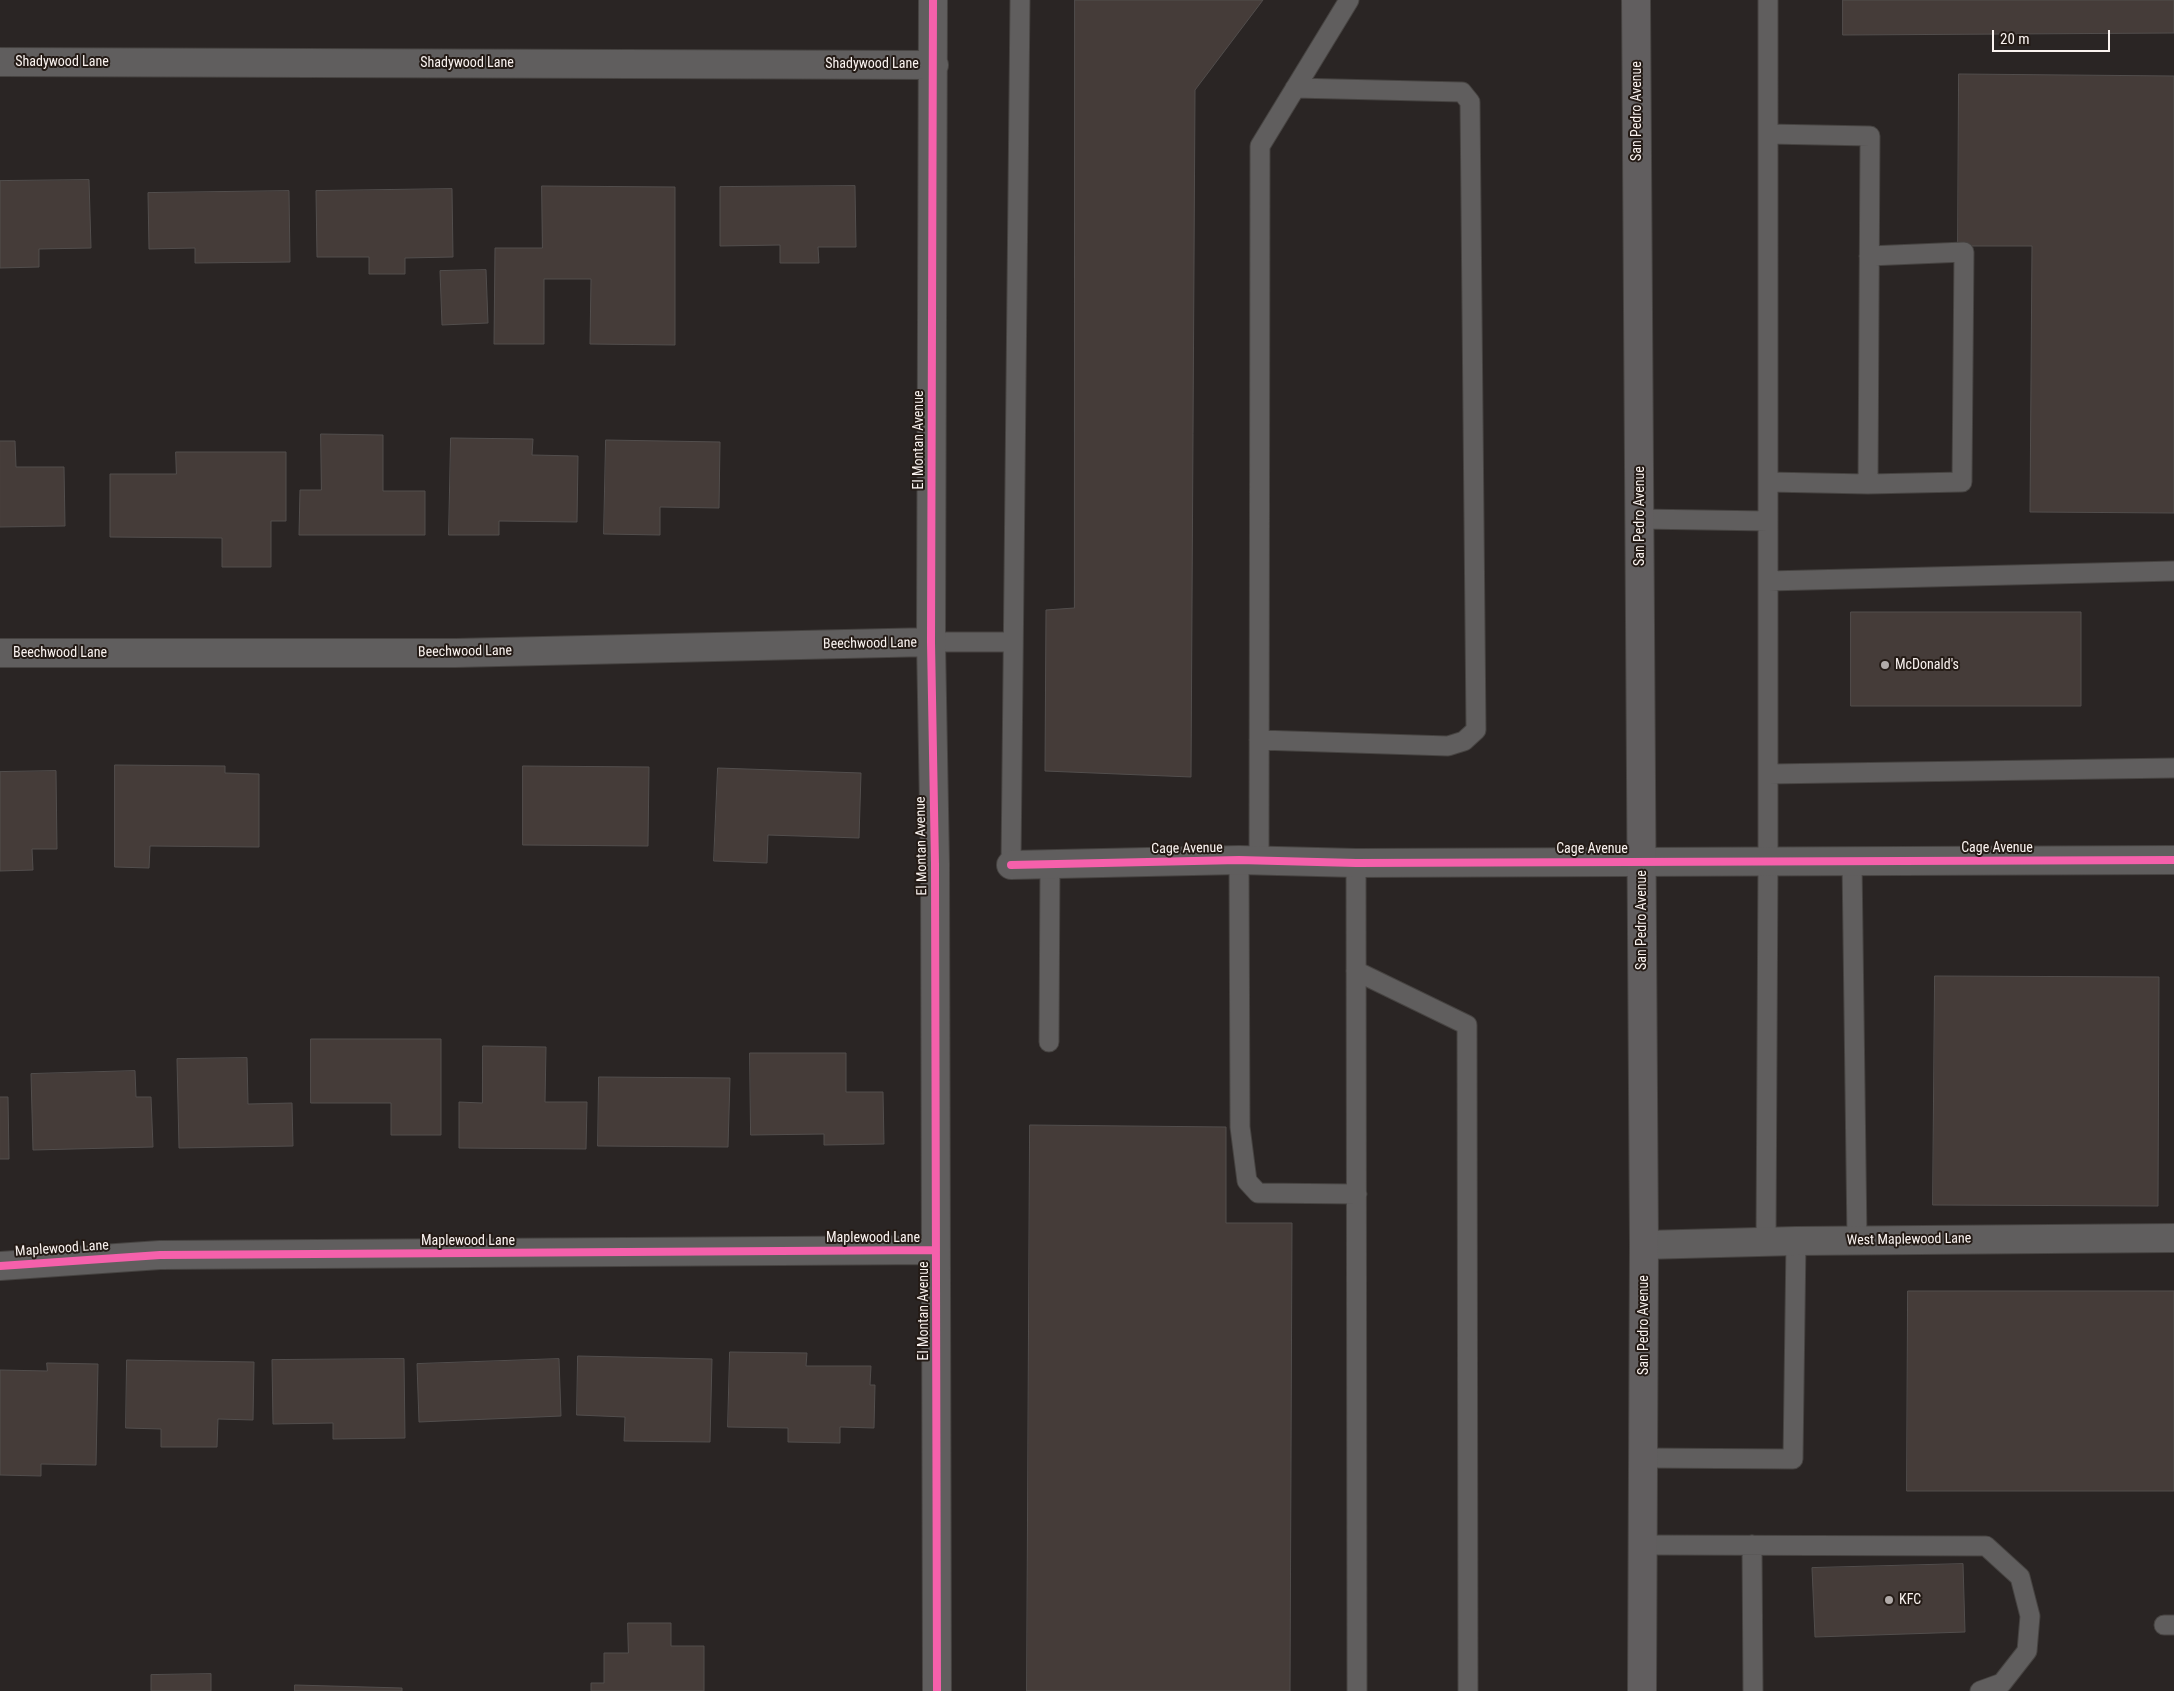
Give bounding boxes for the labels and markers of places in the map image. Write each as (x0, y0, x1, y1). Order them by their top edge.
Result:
place label: McDonald's (1895, 657, 1959, 673)
marker: McDonald's (1879, 659, 1891, 671)
place label: KFC (1899, 1592, 1921, 1608)
marker: KFC (1883, 1594, 1895, 1606)

